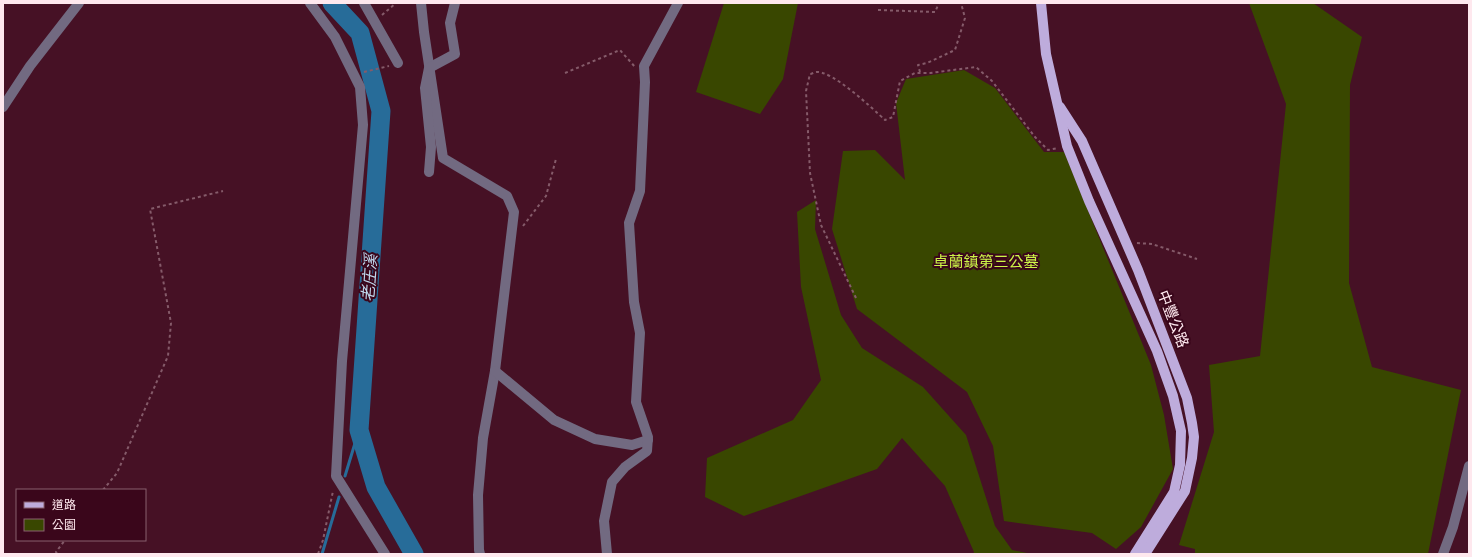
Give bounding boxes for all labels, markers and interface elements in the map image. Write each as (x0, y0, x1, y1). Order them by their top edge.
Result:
water label: 老庄溪 (359, 252, 380, 303)
park label: 卓蘭鎮第三公墓 (933, 253, 1039, 270)
street label: 中豐公路 (1155, 288, 1191, 350)
legend (16, 489, 146, 541)
text: 道路 (52, 498, 76, 511)
text: 公園 (52, 519, 76, 531)

